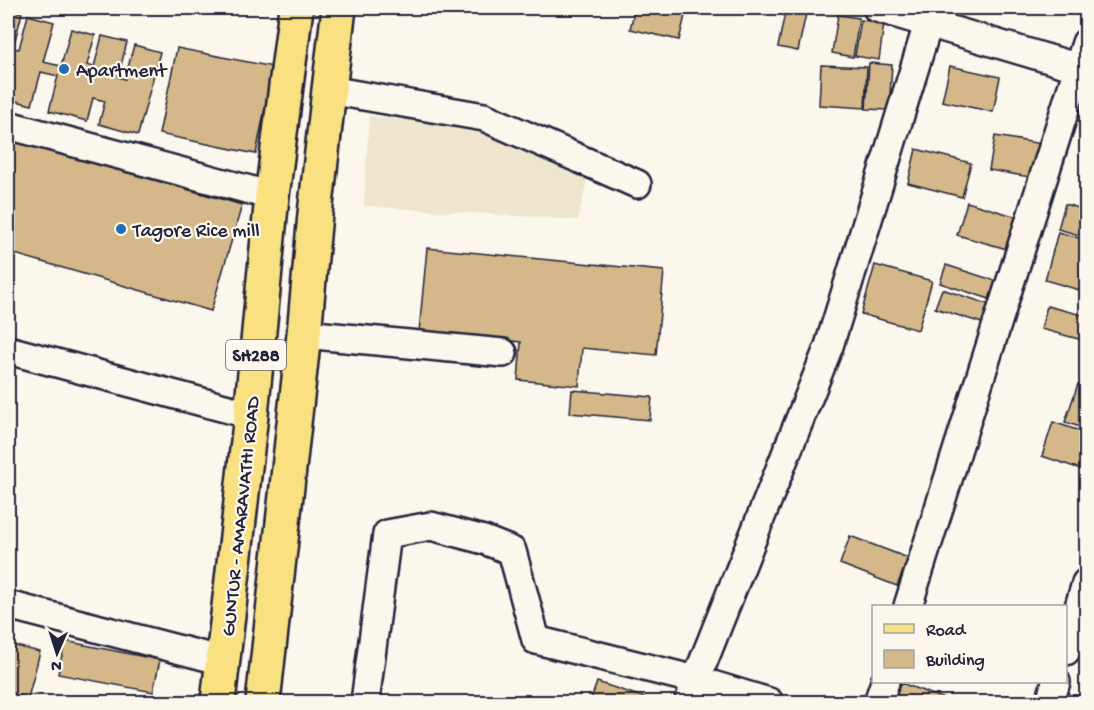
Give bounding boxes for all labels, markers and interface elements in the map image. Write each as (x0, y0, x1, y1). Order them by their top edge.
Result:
place label: Apartment (76, 61, 168, 84)
marker: Apartment (57, 62, 71, 76)
place label: Tagore Rice mill (132, 221, 260, 244)
marker: Tagore Rice mill (114, 222, 128, 236)
road number: SH288 (226, 340, 286, 370)
street label: GUNTUR - AMARAVATHI ROAD (218, 394, 267, 638)
legend (872, 605, 1067, 683)
text: Road (926, 621, 967, 642)
north arrow (27, 623, 87, 683)
text: Building (925, 651, 985, 672)
text: N (50, 655, 62, 674)

